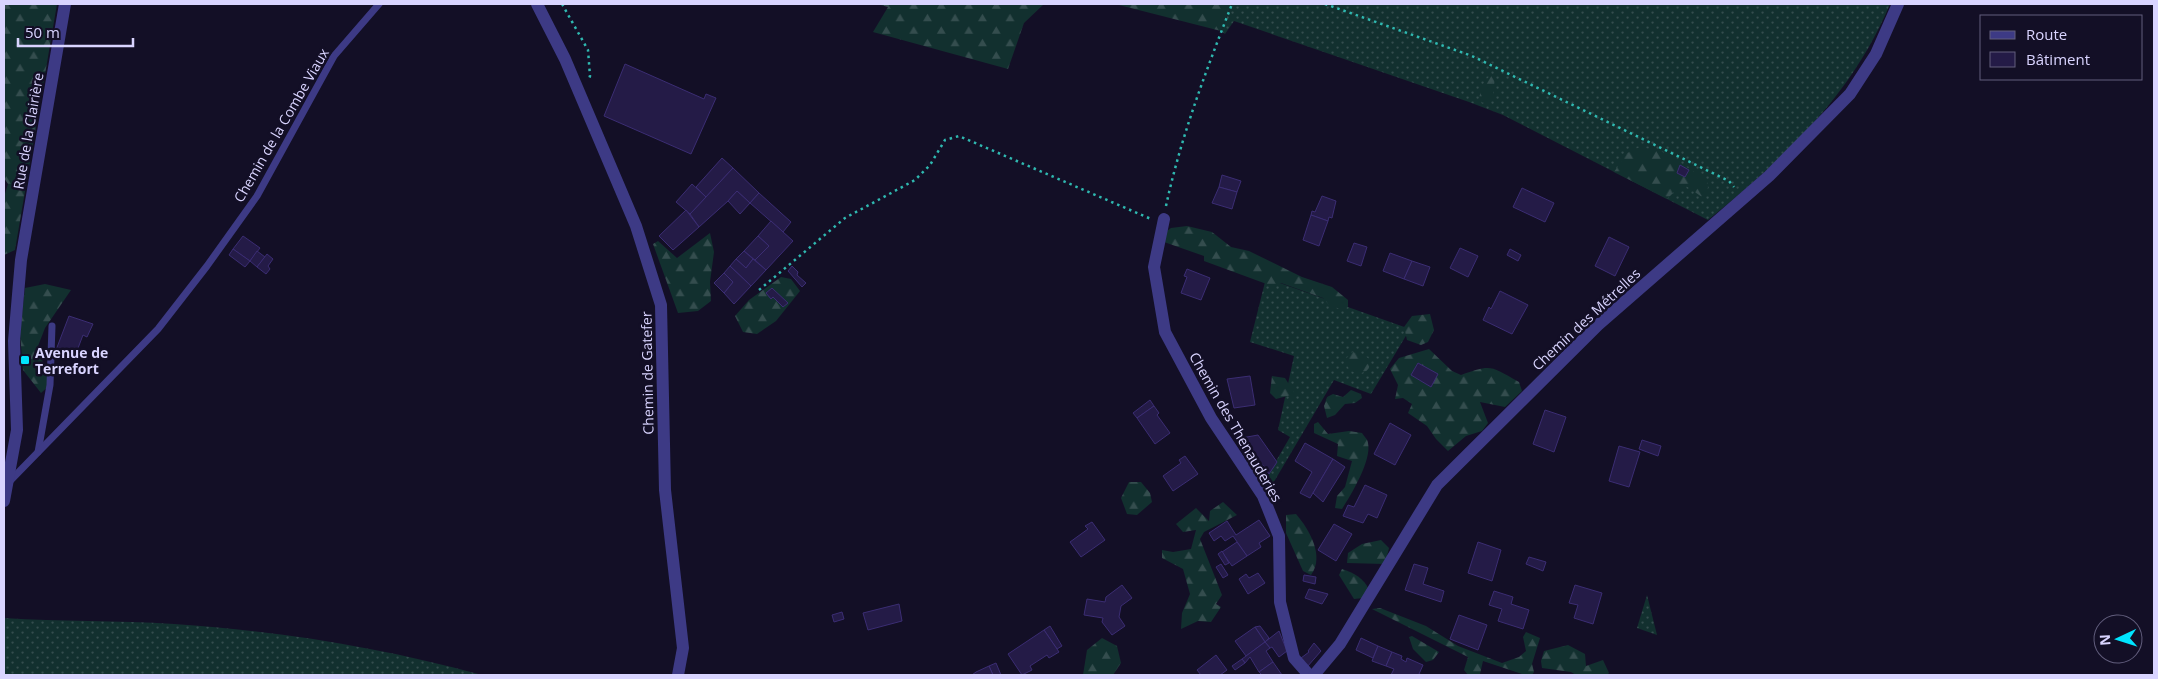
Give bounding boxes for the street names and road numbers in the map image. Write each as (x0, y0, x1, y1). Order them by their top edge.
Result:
street label: Chemin de la Combe Viaux (229, 44, 333, 205)
street label: Rue de la Clairière (8, 71, 48, 191)
street label: Chemin des Métrelles (1528, 264, 1644, 374)
street label: Chemin de Gatefer (636, 311, 658, 435)
street label: Chemin des Thenauderies (1185, 349, 1287, 506)

